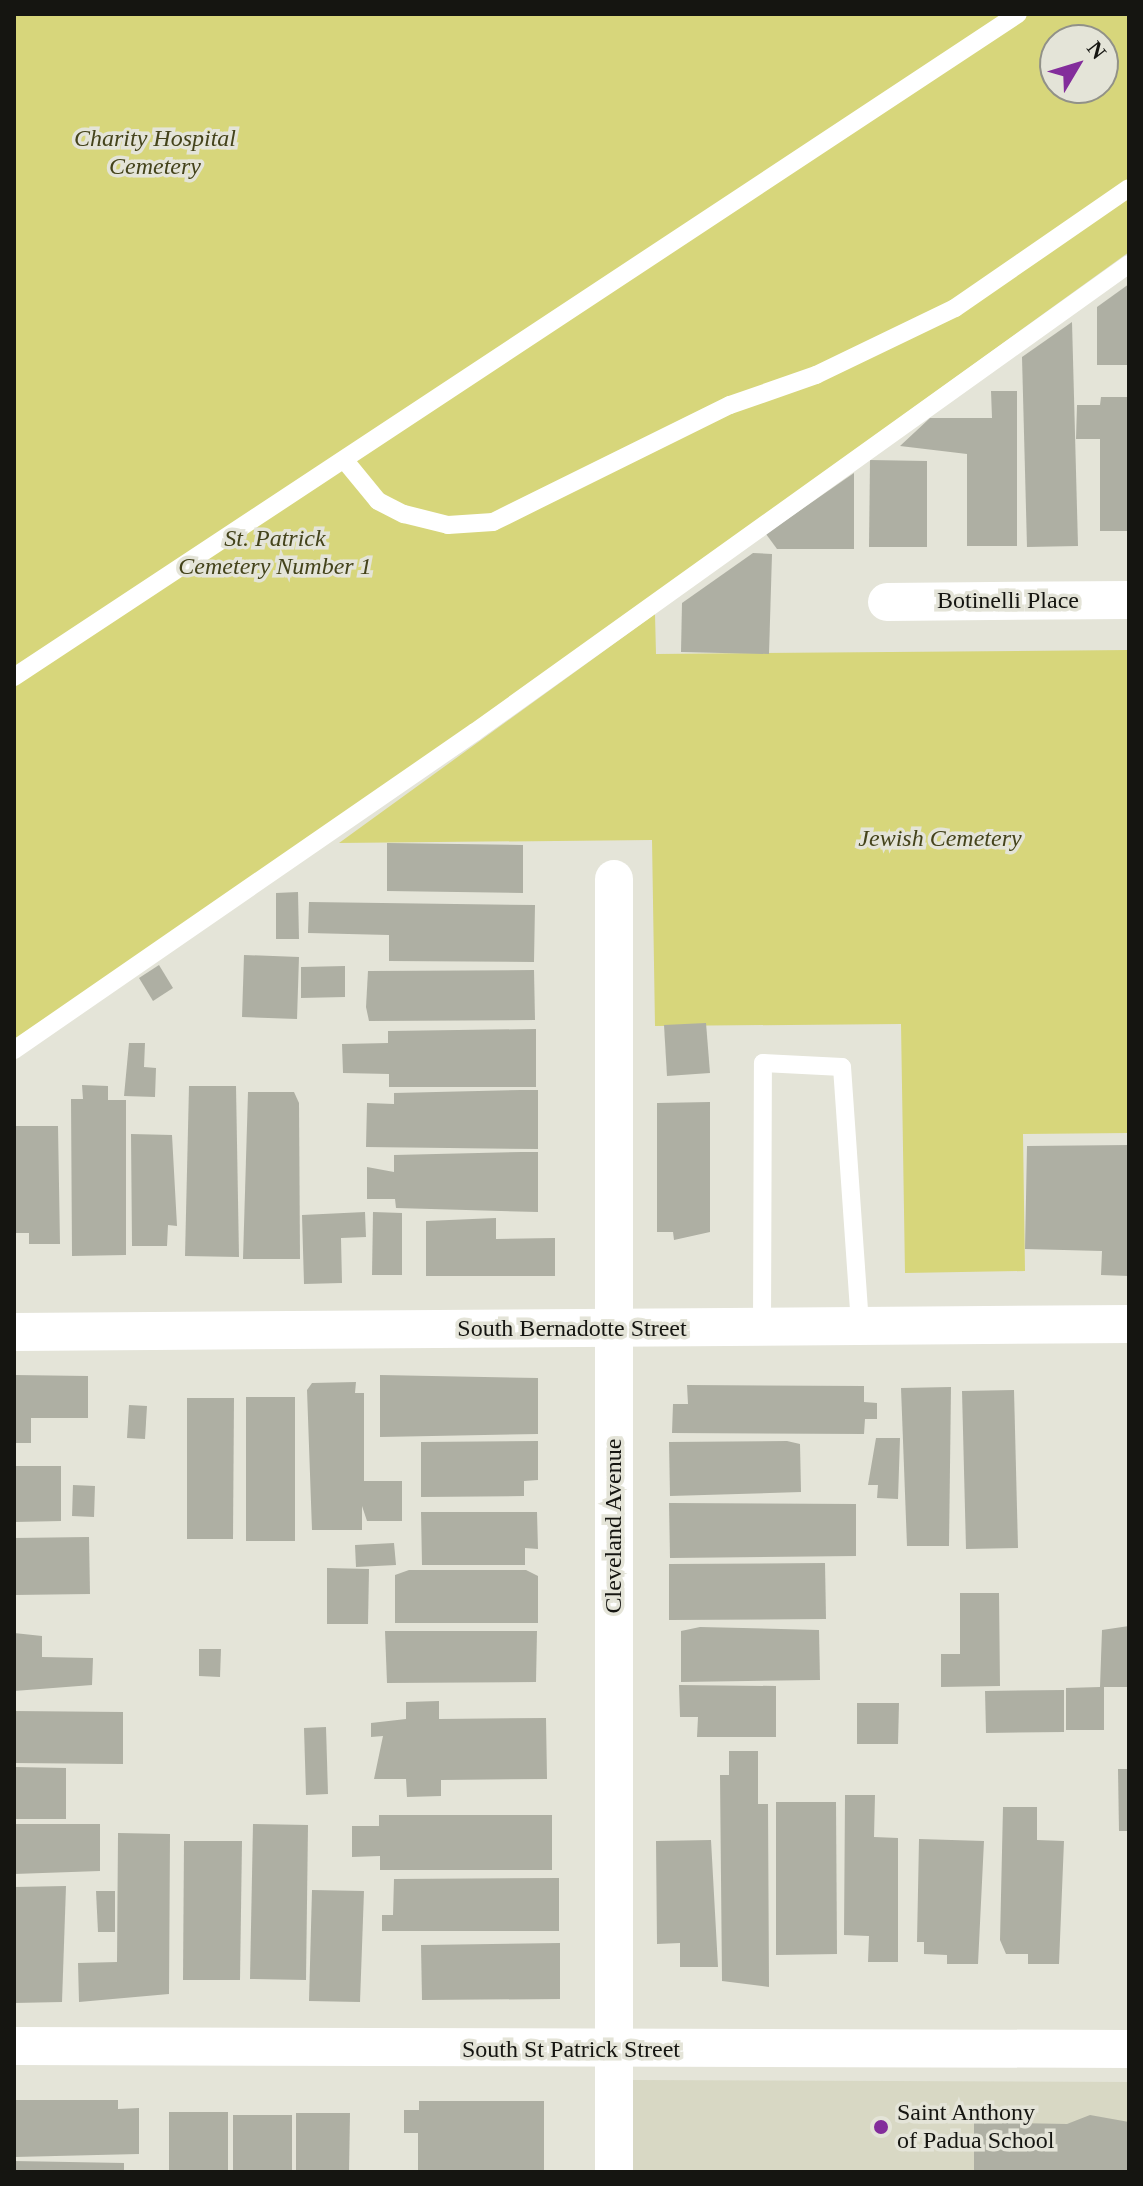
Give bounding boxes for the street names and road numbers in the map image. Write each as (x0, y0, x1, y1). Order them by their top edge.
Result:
street label: Botinelli Place (937, 587, 1079, 615)
street label: South Bernadotte Street (457, 1315, 687, 1343)
street label: Cleveland Avenue (600, 1438, 628, 1614)
street label: South St Patrick Street (462, 2036, 680, 2064)

